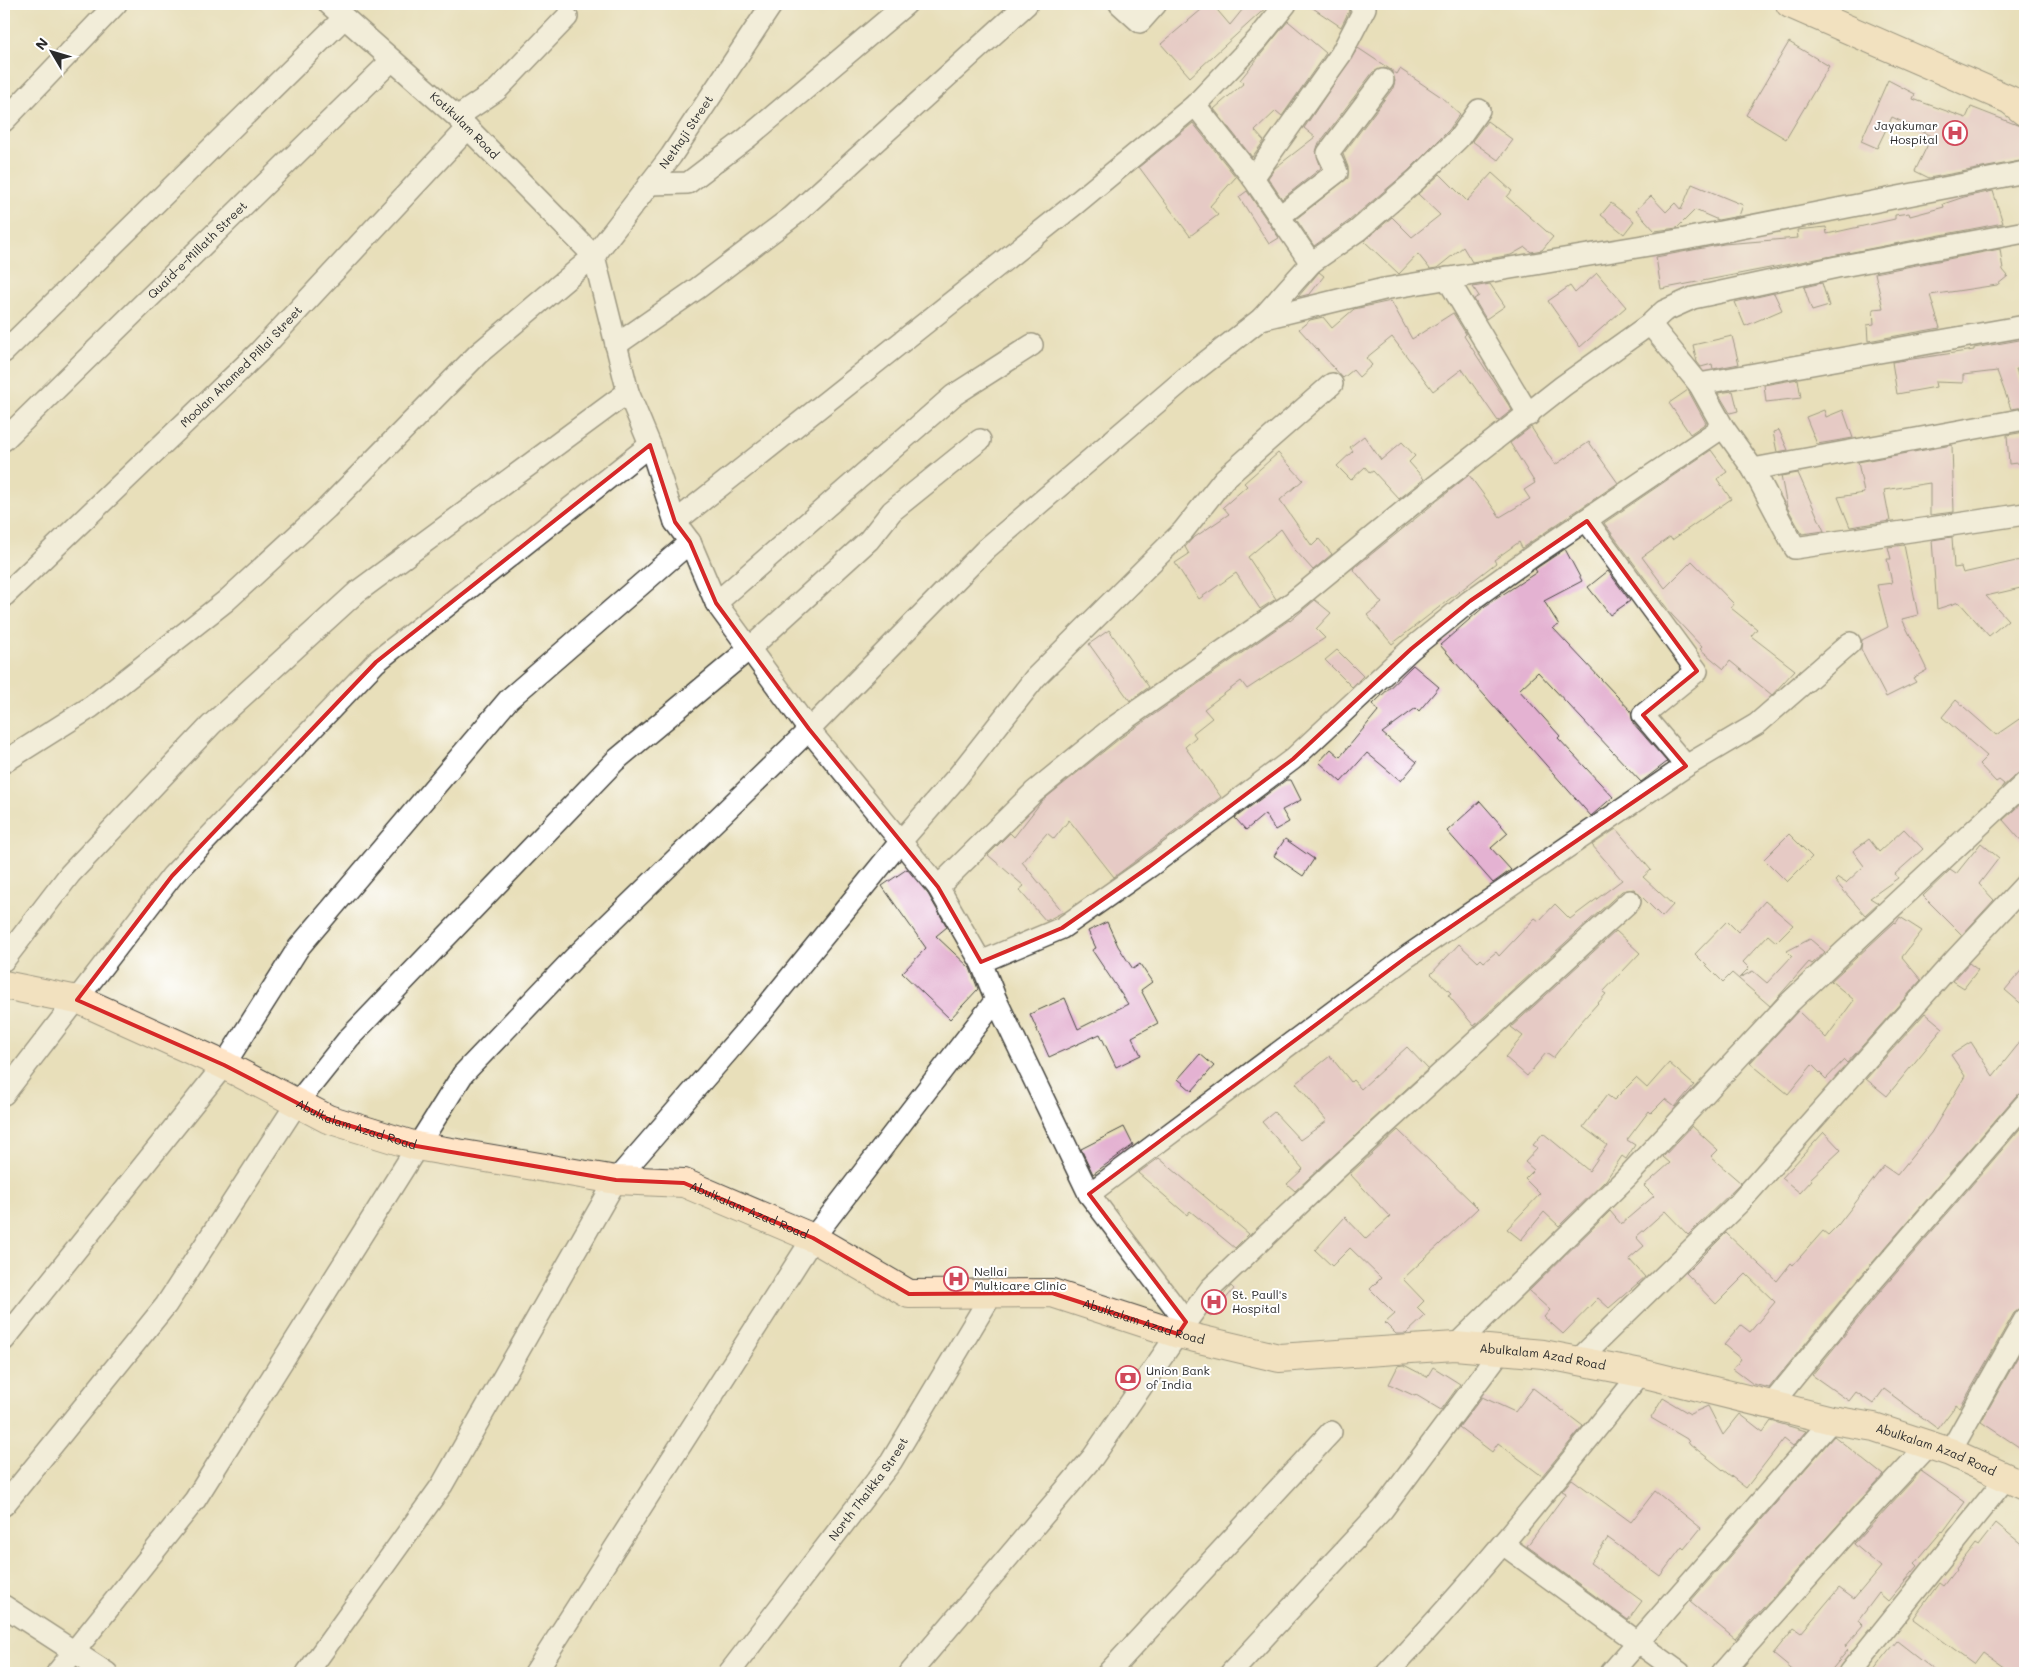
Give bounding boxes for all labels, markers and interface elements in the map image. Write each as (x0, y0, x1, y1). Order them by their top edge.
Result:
north arrow (28, 28, 78, 78)
text: N (31, 34, 52, 54)
street label: Kotikulam Road (427, 88, 503, 162)
street label: Nethaji Street (655, 92, 716, 172)
place label: Jayakumar Hospital (1874, 117, 1938, 147)
hospital icon: Jayakumar Hospital (1942, 120, 1968, 146)
street label: Quaid-e-Millath Street (144, 197, 250, 302)
street label: Moolan Ahamed Pillai Street (176, 302, 305, 430)
street label: Abulkalam Azad Road (294, 1095, 419, 1153)
street label: Abulkalam Azad Road (688, 1177, 811, 1242)
place label: Nellai Multicare Clinic (974, 1263, 1067, 1293)
hospital icon: Nellai Multicare Clinic (943, 1266, 969, 1292)
place label: St. Paull's Hospital (1232, 1286, 1287, 1316)
hospital icon: St. Paull's Hospital (1201, 1289, 1227, 1315)
street label: Abulkalam Azad Road (1081, 1294, 1207, 1347)
street label: Abulkalam Azad Road (1479, 1339, 1608, 1373)
place label: Union Bank of India (1146, 1362, 1210, 1392)
bank icon: Union Bank of India (1115, 1365, 1141, 1391)
street label: Abulkalam Azad Road (1874, 1419, 1999, 1479)
street label: North Thaikka Street (825, 1434, 911, 1544)

